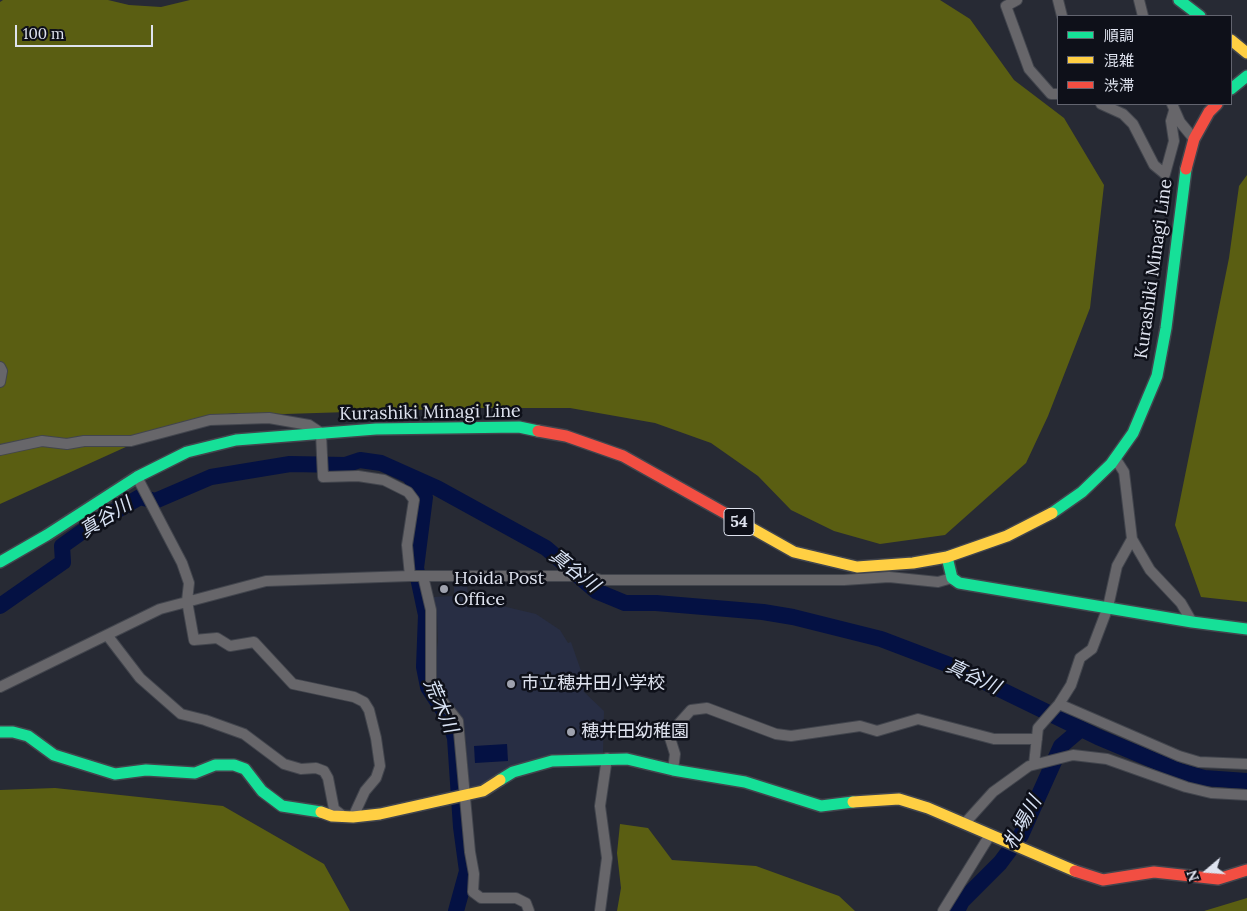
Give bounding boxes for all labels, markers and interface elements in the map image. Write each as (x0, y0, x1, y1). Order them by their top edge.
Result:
scale bar (18, 15, 155, 47)
legend (1057, 15, 1232, 105)
text: 100 m (23, 24, 64, 43)
text: 順調 (1104, 26, 1134, 45)
text: 混雑 (1104, 51, 1134, 70)
text: 渋滞 (1104, 76, 1134, 95)
street label: Kurashiki Minagi Line (1131, 178, 1177, 360)
street label: Kurashiki Minagi Line (339, 401, 521, 425)
water label: 真谷川 (76, 493, 136, 543)
road number: 54 (724, 508, 754, 536)
water label: 真谷川 (545, 544, 603, 598)
place label: Hoida Post Office (454, 568, 545, 610)
marker: Hoida Post Office (438, 583, 450, 595)
water label: 真谷川 (942, 655, 1004, 699)
place label: 市立穂井田小学校 (521, 673, 665, 695)
water label: 荒木川 (418, 675, 462, 737)
marker: 市立穂井田小学校 (505, 678, 517, 690)
place label: 穂井田幼稚園 (581, 721, 689, 743)
marker: 穂井田幼稚園 (565, 726, 577, 738)
water label: 札場川 (999, 793, 1047, 853)
north arrow (1182, 846, 1232, 896)
text: N (1183, 868, 1203, 884)

